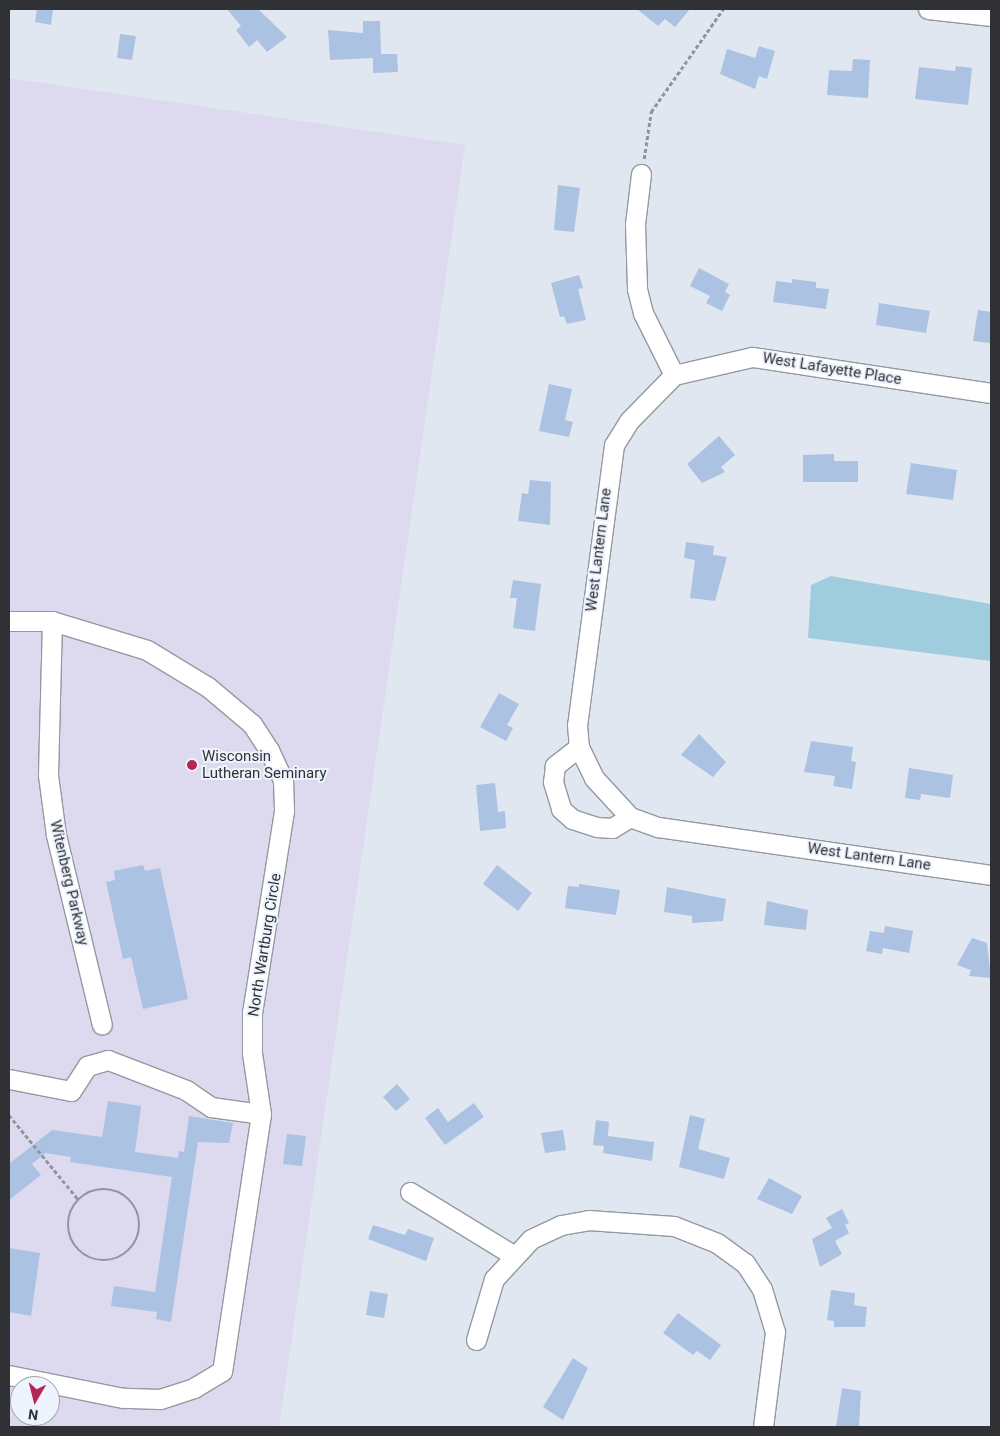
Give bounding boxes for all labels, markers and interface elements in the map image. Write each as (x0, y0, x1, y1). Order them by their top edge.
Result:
street label: West Lafayette Place (761, 349, 903, 389)
street label: West Lantern Lane (582, 487, 616, 613)
place label: Wisconsin Lutheran Seminary (202, 747, 327, 782)
marker: Wisconsin Lutheran Seminary (186, 759, 198, 771)
street label: Witenberg Parkway (46, 819, 92, 947)
street label: West Lantern Lane (806, 839, 932, 875)
street label: North Wartburg Circle (245, 872, 285, 1018)
north arrow (10, 1376, 60, 1426)
text: N (27, 1406, 39, 1423)

